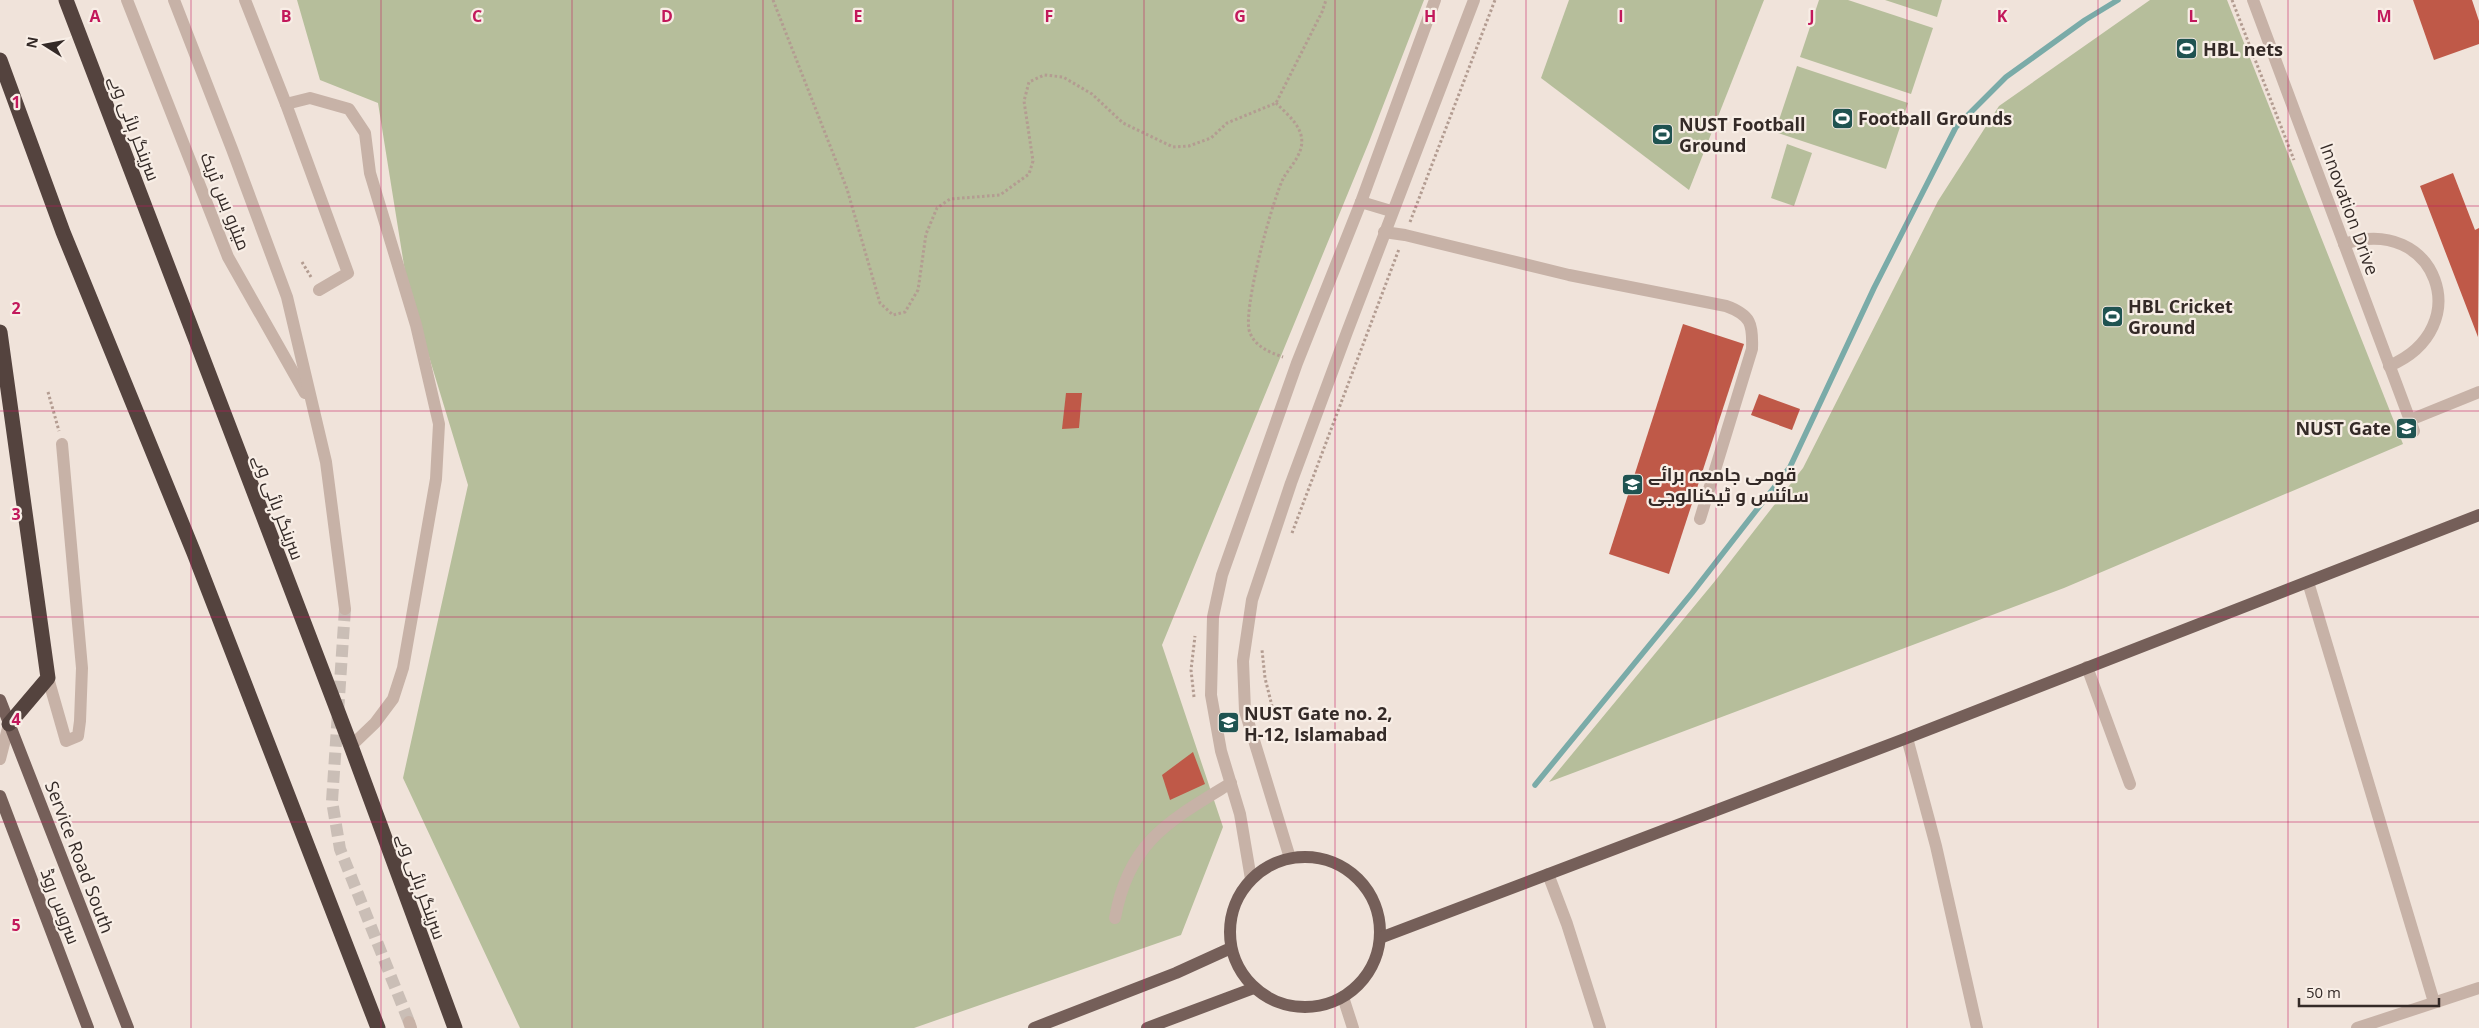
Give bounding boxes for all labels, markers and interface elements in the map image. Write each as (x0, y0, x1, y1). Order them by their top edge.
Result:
text: A (89, 5, 101, 27)
text: B (281, 5, 291, 27)
text: C (472, 5, 482, 27)
text: D (661, 5, 673, 27)
text: E (854, 5, 863, 27)
text: F (1045, 5, 1053, 27)
text: G (1234, 5, 1246, 27)
text: H (1424, 5, 1436, 27)
text: I (1618, 5, 1624, 27)
text: J (1807, 5, 1815, 27)
text: K (1997, 5, 2008, 27)
text: L (2188, 5, 2198, 27)
text: M (2376, 5, 2392, 27)
north arrow (20, 20, 70, 70)
text: N (21, 35, 42, 50)
sports icon: HBL nets (2175, 37, 2199, 61)
place label: HBL nets (2203, 37, 2283, 61)
street label: سرینگر ہائی وے (103, 72, 166, 185)
text: 1 (11, 91, 21, 113)
sports icon: Football Grounds (1830, 106, 1854, 130)
place label: Football Grounds (1858, 106, 2012, 130)
place label: NUST Football Ground (1679, 112, 1805, 157)
sports icon: NUST Football Ground (1651, 122, 1675, 146)
street label: Innovation Drive (2315, 140, 2385, 278)
street label: میٹرو بس ٹریک (195, 148, 257, 254)
place label: HBL Cricket Ground (2128, 294, 2233, 339)
text: 2 (11, 297, 21, 319)
sports icon: HBL Cricket Ground (2100, 304, 2124, 328)
place label: NUST Gate (2295, 416, 2391, 440)
school or university icon: NUST Gate (2395, 416, 2419, 440)
street label: سرینگر ہائی وے (247, 451, 310, 564)
place label: قومی جامعہ برائے سائنس و ٹیکنالوجی (1648, 462, 1809, 507)
school or university icon: قومی جامعہ برائے سائنس و ٹیکنالوجی (1620, 472, 1644, 496)
text: 3 (11, 503, 21, 525)
place label: NUST Gate no. 2, H-12, Islamabad (1244, 701, 1393, 746)
text: 4 (11, 708, 21, 730)
school or university icon: NUST Gate no. 2, H-12, Islamabad (1216, 711, 1240, 735)
street label: Service Road South (40, 777, 120, 937)
street label: سرینگر ہائی وے (391, 830, 452, 943)
street label: سروس روڈ (36, 865, 86, 947)
text: 5 (11, 914, 21, 936)
scale bar (2299, 976, 2439, 1008)
text: 50 m (2306, 982, 2341, 1002)

